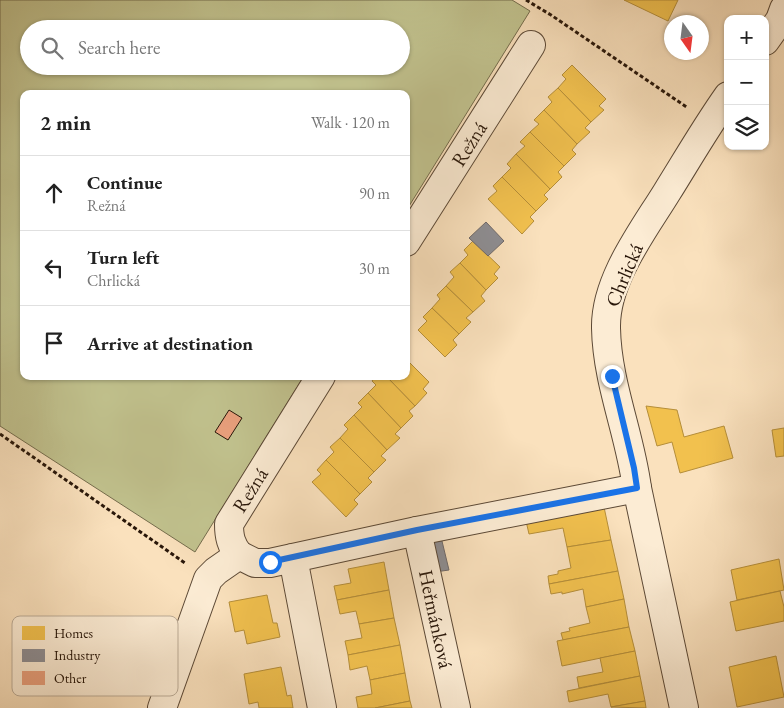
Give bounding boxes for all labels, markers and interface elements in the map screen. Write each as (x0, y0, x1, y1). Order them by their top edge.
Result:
north arrow (664, 15, 709, 60)
map controls (724, 15, 769, 150)
button: + (724, 15, 769, 60)
search box (20, 20, 410, 75)
icon: search (38, 34, 66, 62)
text: Search here (78, 35, 160, 60)
button: − (724, 60, 769, 105)
button: layers (724, 105, 769, 150)
text: 2 min (40, 109, 91, 136)
text: Walk · 120 m (311, 112, 390, 133)
street label: Režná (445, 117, 493, 171)
text: Continue (87, 170, 162, 195)
icon: ahead (40, 179, 68, 207)
text: 90 m (359, 183, 390, 204)
text: Režná (87, 195, 126, 216)
street label: Chrlická (599, 239, 649, 311)
text: Turn left (87, 245, 159, 270)
icon: left (40, 254, 68, 282)
text: 30 m (359, 258, 390, 279)
text: Chrlická (87, 270, 140, 291)
icon: arrive (40, 329, 68, 357)
text: Arrive at destination (87, 331, 253, 356)
route end (601, 365, 624, 388)
street label: Režná (226, 463, 274, 517)
route start (259, 551, 282, 574)
street label: Heřmánková (413, 567, 459, 671)
legend (12, 616, 178, 696)
text: Homes (54, 624, 94, 642)
text: Industry (54, 646, 101, 664)
text: Other (54, 669, 87, 687)

